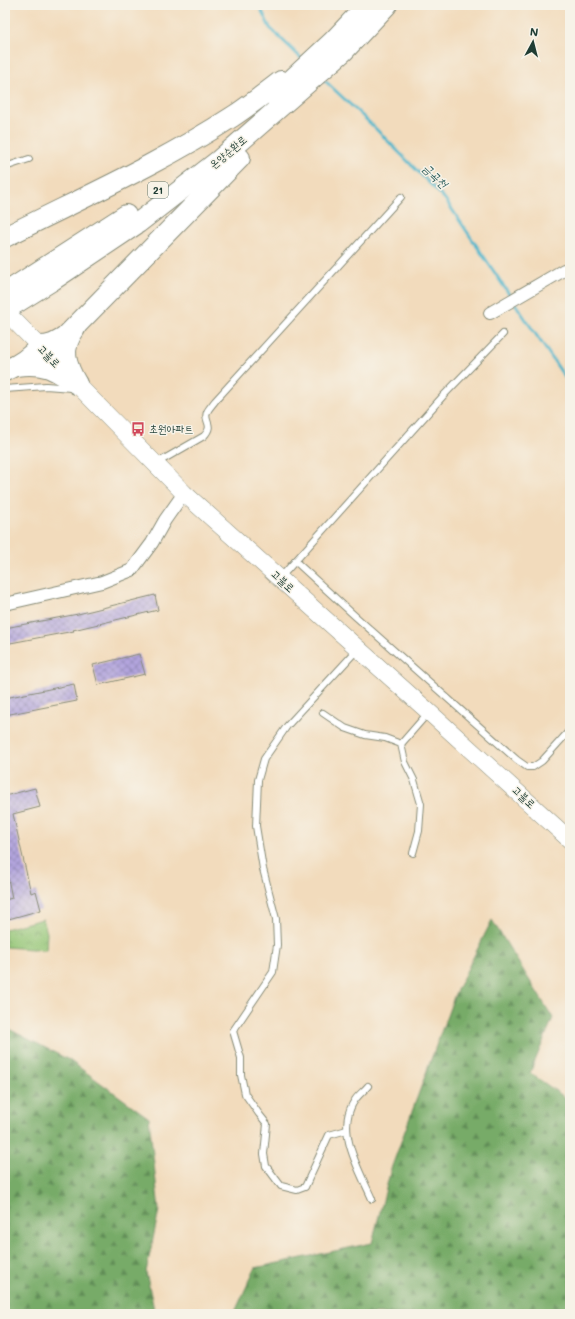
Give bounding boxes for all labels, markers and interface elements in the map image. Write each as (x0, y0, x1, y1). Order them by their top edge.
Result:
north arrow (513, 22, 553, 62)
text: N (529, 24, 539, 40)
street label: 온양순환로 (206, 132, 250, 172)
water label: 금곡천 (420, 159, 453, 192)
road number: 21 (148, 182, 168, 198)
street label: 고불로 (35, 341, 64, 371)
bus stop icon: 초원아파트 (130, 421, 146, 437)
place label: 초원아파트 (149, 421, 193, 436)
street label: 고불로 (268, 566, 298, 595)
street label: 고불로 (510, 782, 539, 811)

